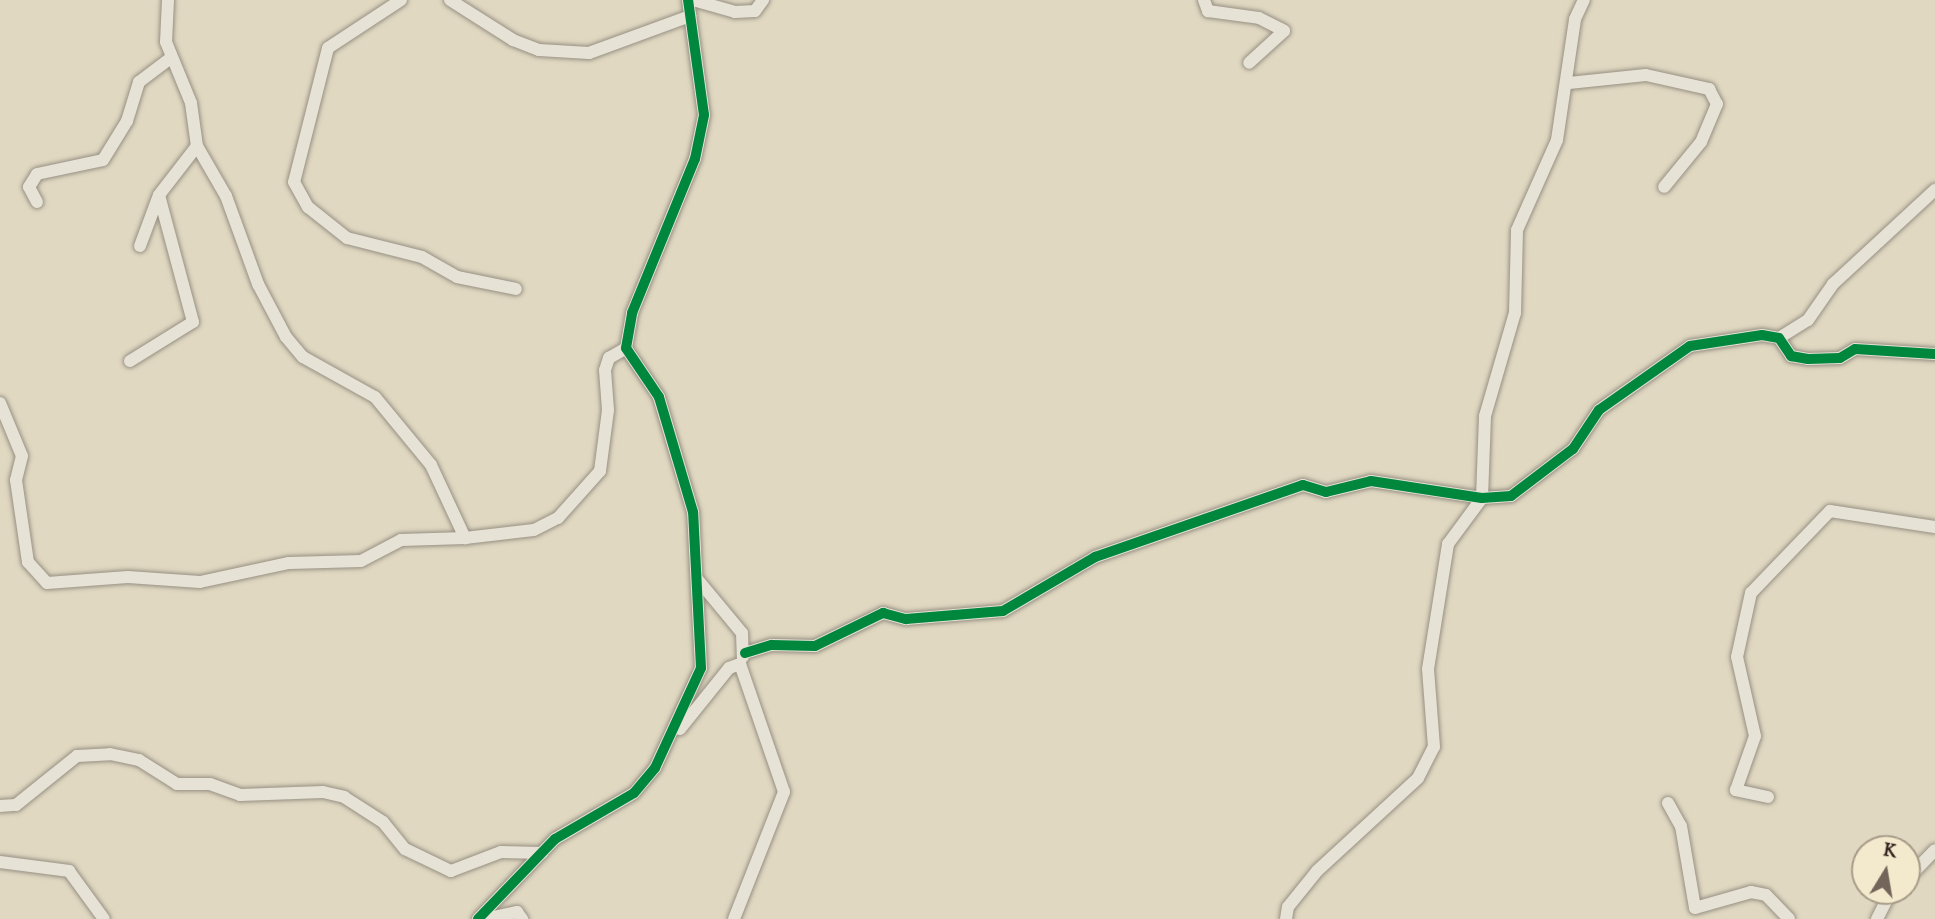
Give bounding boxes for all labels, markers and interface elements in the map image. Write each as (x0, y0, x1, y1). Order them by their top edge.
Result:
north arrow (1851, 835, 1921, 905)
text: K (1881, 838, 1899, 864)

